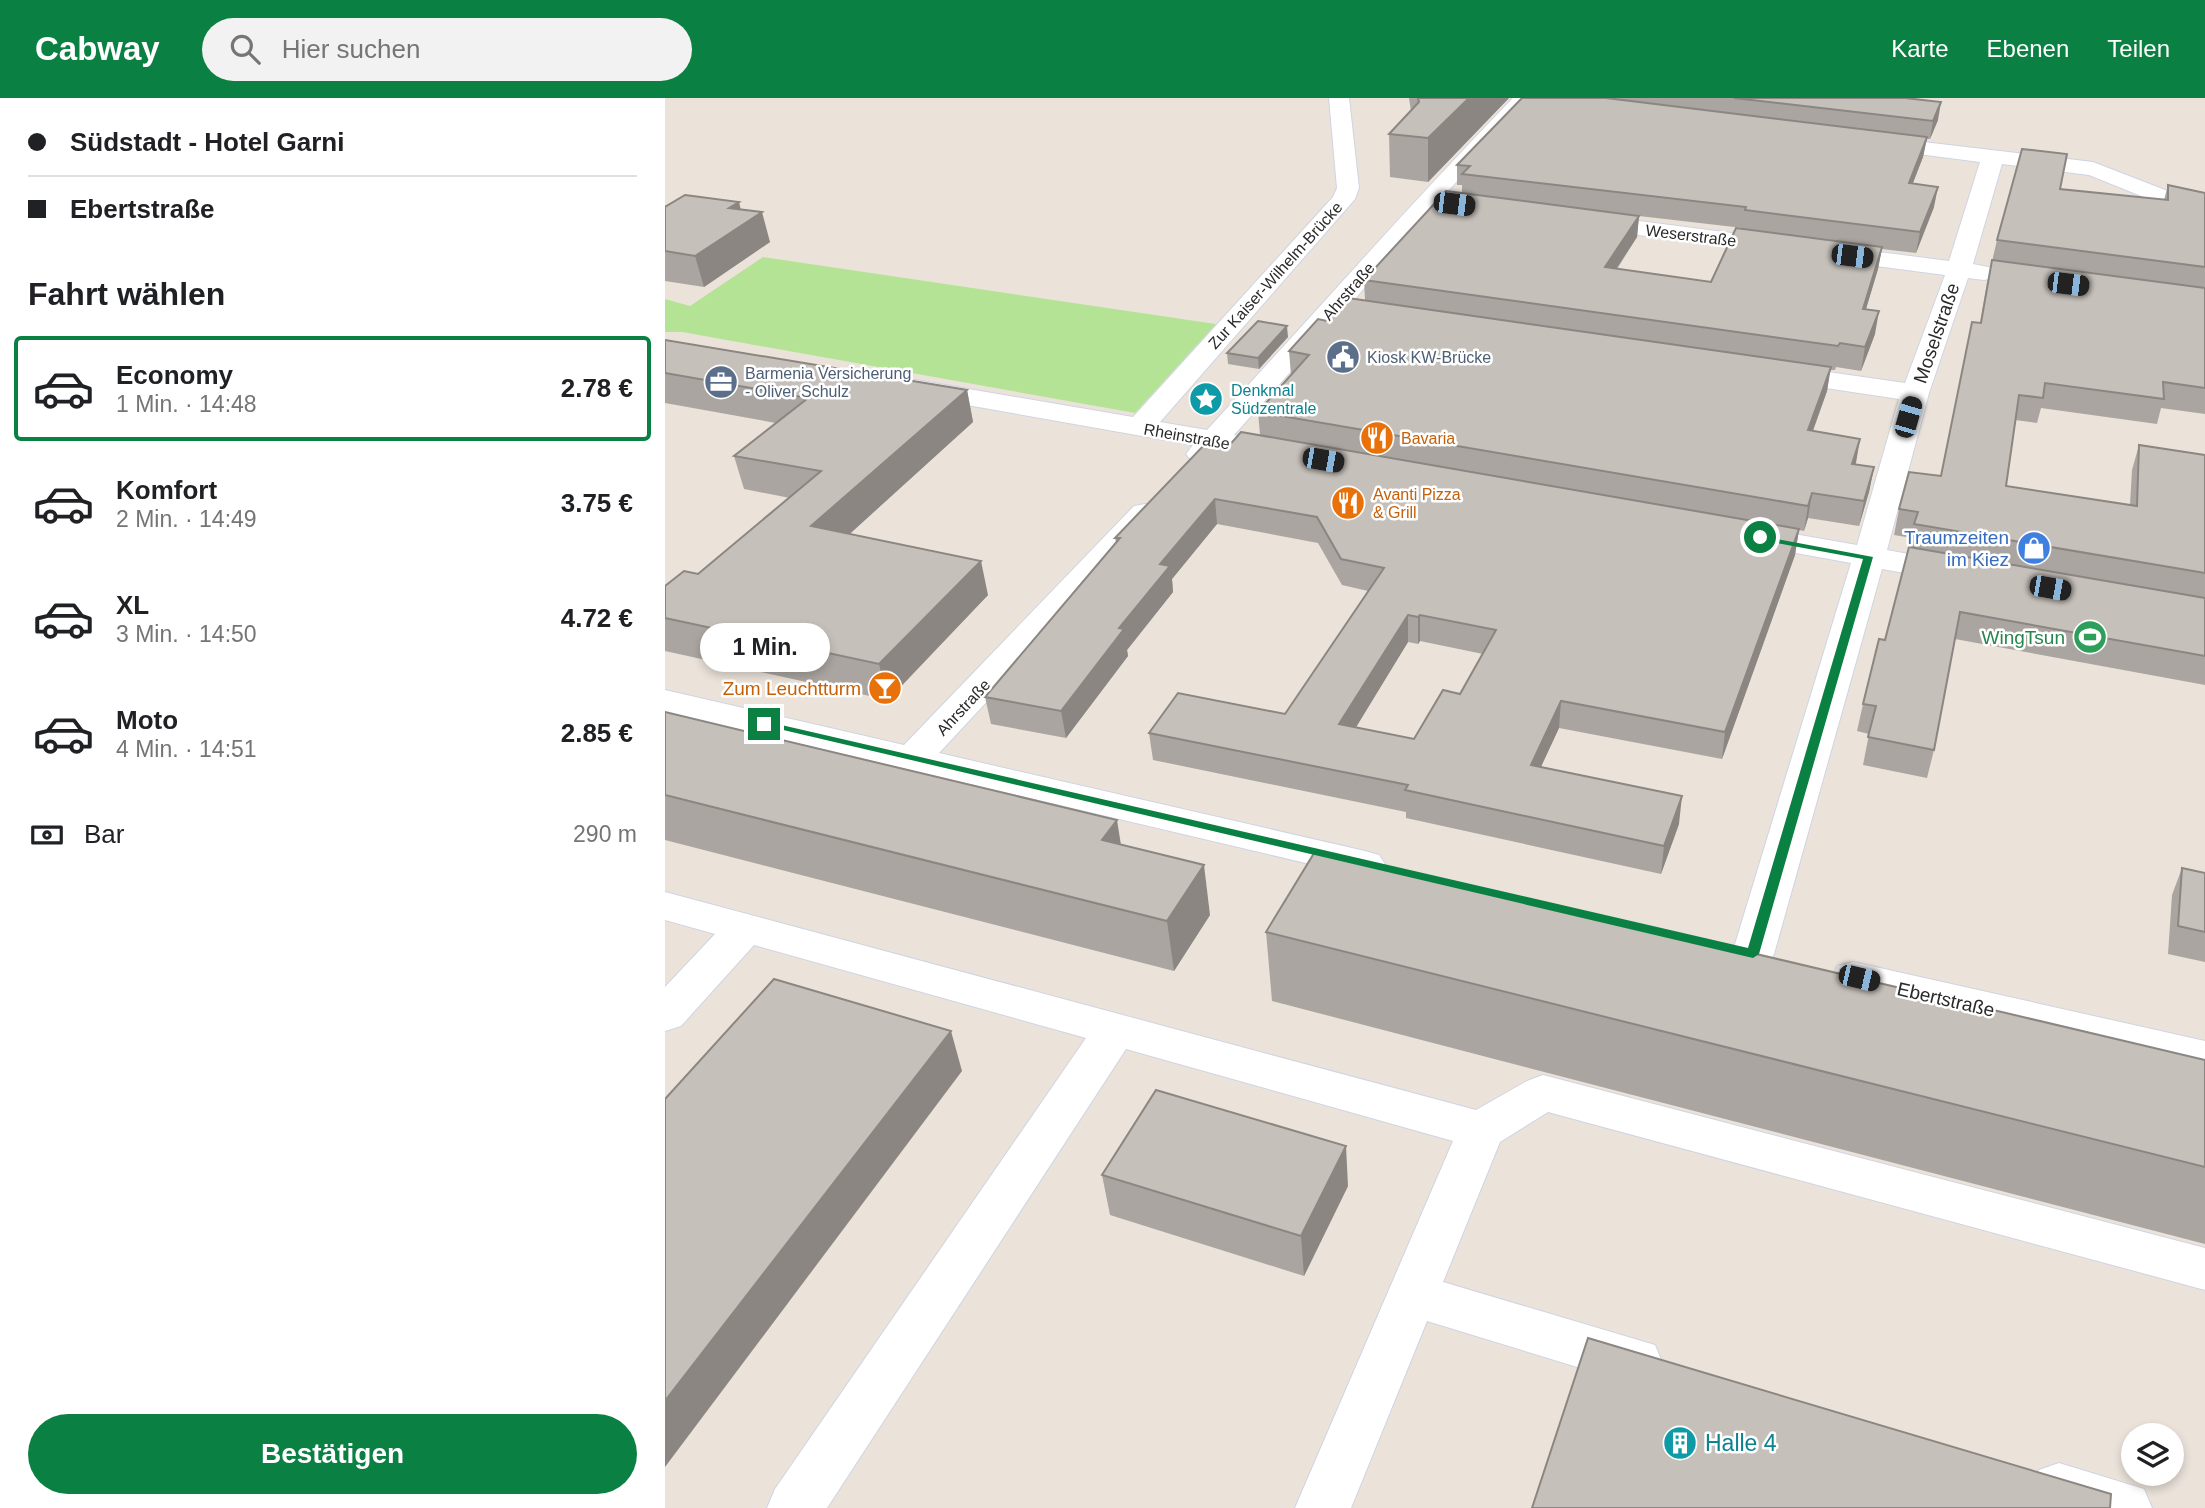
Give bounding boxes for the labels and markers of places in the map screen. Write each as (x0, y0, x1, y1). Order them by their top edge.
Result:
public building icon: Kiosk KW-Brücke (1324, 338, 1362, 376)
place label: Kiosk KW-Brücke (1367, 349, 1491, 366)
office icon: Barmenia Versicherung - Oliver Schulz (702, 363, 740, 401)
place label: Barmenia Versicherung - Oliver Schulz (745, 365, 911, 400)
place icon: Denkmal Südzentrale (1187, 380, 1225, 418)
place label: Denkmal Südzentrale (1231, 382, 1316, 417)
restaurant icon: Bavaria (1358, 419, 1396, 457)
place label: Bavaria (1401, 430, 1455, 447)
restaurant icon: Avanti Pizza & Grill (1329, 484, 1367, 522)
place label: Avanti Pizza & Grill (1373, 486, 1461, 521)
place label: Traumzeiten im Kiez (1904, 527, 2009, 570)
shop icon: Traumzeiten im Kiez (2015, 529, 2053, 567)
sports icon: WingTsun (2071, 618, 2109, 656)
place label: WingTsun (1982, 627, 2065, 648)
bar icon: Zum Leuchtturm (866, 669, 904, 707)
place label: Zum Leuchtturm (723, 678, 861, 699)
building icon: Halle 4 (1661, 1424, 1699, 1462)
place label: Halle 4 (1705, 1430, 1777, 1456)

